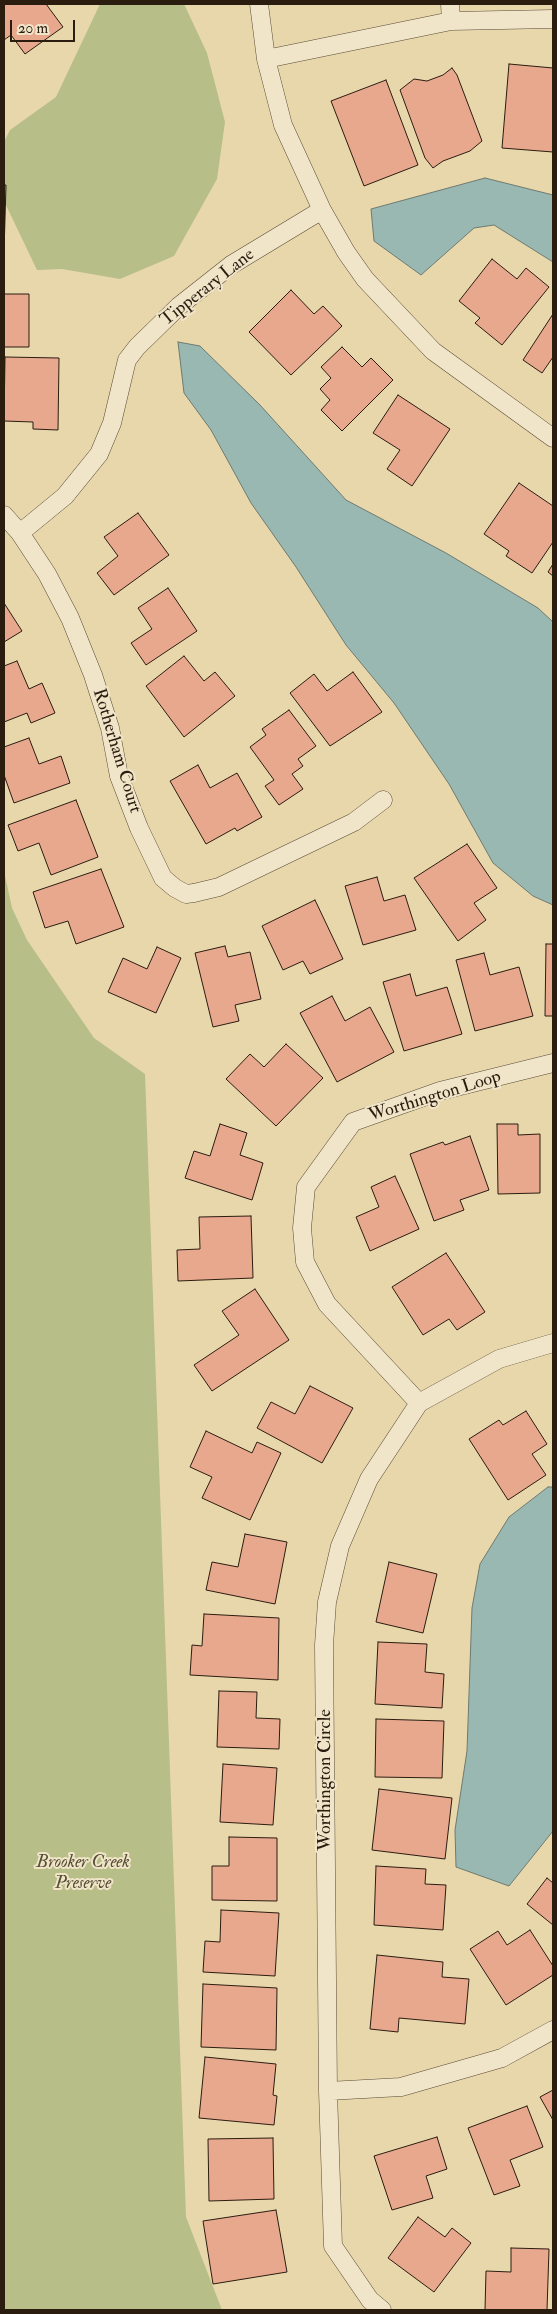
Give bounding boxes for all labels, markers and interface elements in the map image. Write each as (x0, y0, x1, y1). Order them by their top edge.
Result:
scale bar (12, 10, 78, 42)
text: 20 m (18, 19, 48, 38)
street label: Tipperary Lane (157, 245, 259, 331)
street label: Rotherham Court (87, 686, 145, 816)
street label: Worthington Loop (366, 1067, 504, 1127)
street label: Worthington Circle (315, 1709, 337, 1851)
park label: Brooker Creek Preserve (36, 1852, 130, 1895)

